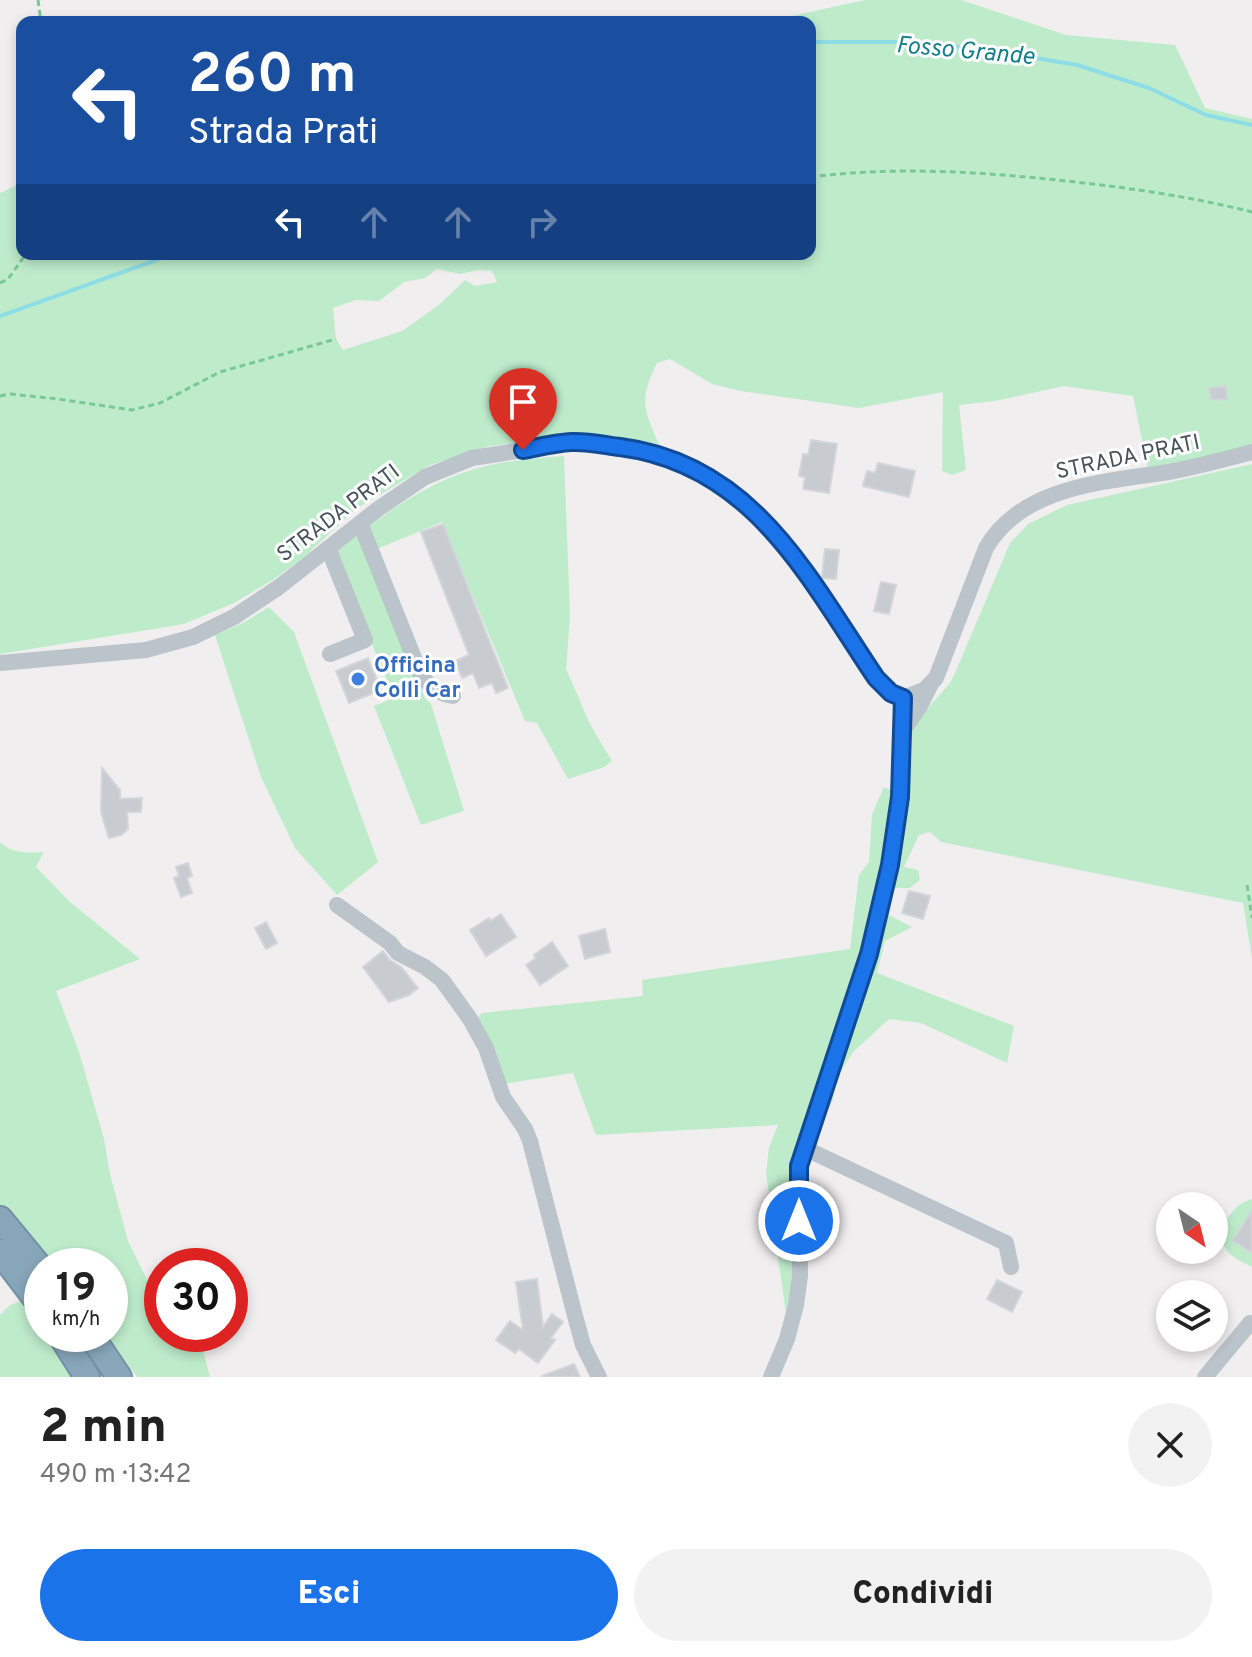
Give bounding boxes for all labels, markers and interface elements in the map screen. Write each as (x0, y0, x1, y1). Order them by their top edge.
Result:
water label: Fosso Grande (895, 31, 1036, 73)
text: 260 m (188, 42, 357, 112)
icon: left (56, 48, 160, 152)
text: Strada Prati (188, 111, 378, 157)
icon: left (268, 200, 312, 244)
icon: ahead (352, 200, 396, 244)
icon: ahead (436, 200, 480, 244)
icon: right (520, 200, 564, 244)
pin (489, 368, 557, 450)
icon: arrive (501, 380, 545, 424)
street label: STRADA PRATI (1053, 430, 1203, 486)
street label: STRADA PRATI (272, 459, 406, 569)
place label: Officina Colli Car (374, 653, 461, 705)
marker: Officina Colli Car (349, 670, 367, 688)
position arrow (757, 1179, 841, 1263)
north arrow (1156, 1192, 1228, 1264)
map controls (1156, 1192, 1228, 1352)
speed limit sign: 30 (144, 1248, 248, 1352)
text: 19 (56, 1265, 96, 1315)
button: layers (1156, 1280, 1228, 1352)
text: km/h (52, 1307, 100, 1333)
text: 2 min (40, 1399, 167, 1459)
button: close (1128, 1403, 1212, 1487)
text: 490 m · 13:42 (40, 1459, 191, 1492)
button: Esci (40, 1549, 618, 1641)
button: Condividi (634, 1549, 1212, 1641)

